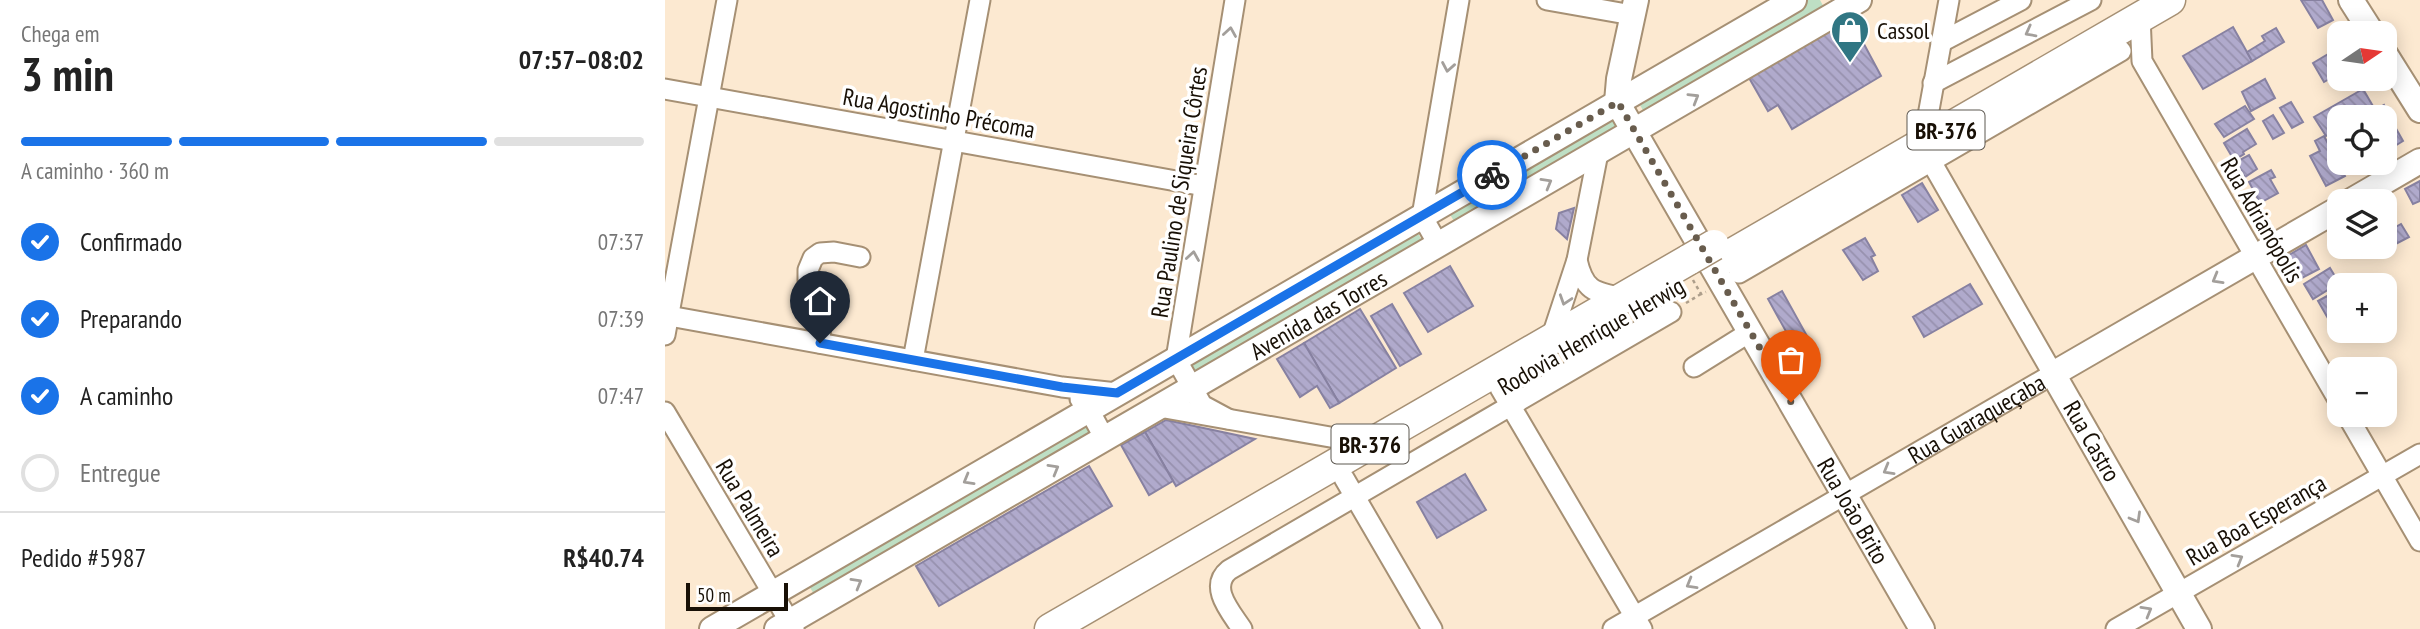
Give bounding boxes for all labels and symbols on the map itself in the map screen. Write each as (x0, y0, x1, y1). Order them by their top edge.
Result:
shop icon: Cassol (1829, 9, 1871, 64)
place label: Cassol (1877, 15, 1930, 46)
north arrow (2327, 21, 2397, 91)
one-way arrow (2025, 24, 2037, 37)
one-way arrow (1222, 26, 1237, 38)
one-way arrow (1441, 61, 1456, 73)
street label: Rua Paulino de Siqueira Côrtes (1144, 64, 1214, 320)
street label: Rua Agostinho Précoma (841, 81, 1037, 145)
one-way arrow (1686, 93, 1699, 106)
road number: BR-376 (1907, 111, 1985, 150)
courier (1457, 140, 1527, 210)
street label: Rua Adrianópolis (2214, 152, 2310, 288)
one-way arrow (1540, 178, 1553, 191)
one-way arrow (1185, 250, 1200, 262)
street label: Avenida das Torres (1244, 262, 1392, 366)
street label: Rodovia Henrique Herwig (1492, 270, 1690, 402)
pin (790, 271, 850, 343)
one-way arrow (2212, 271, 2225, 284)
one-way arrow (1559, 293, 1573, 305)
pin (1761, 330, 1821, 402)
street label: Rua Guaraqueçaba (1902, 367, 2051, 470)
street label: Rua Castro (2056, 395, 2128, 487)
road number: BR-376 (1331, 424, 1409, 464)
street label: Rua João Brito (1811, 452, 1896, 569)
street label: Rua Palmeira (709, 453, 791, 563)
one-way arrow (1882, 462, 1895, 475)
one-way arrow (1046, 464, 1059, 477)
street label: Rua Boa Esperança (2180, 467, 2332, 573)
one-way arrow (963, 472, 976, 485)
one-way arrow (2128, 511, 2141, 524)
one-way arrow (2230, 554, 2243, 567)
one-way arrow (1686, 576, 1698, 589)
one-way arrow (849, 578, 862, 591)
scale bar (686, 580, 787, 612)
one-way arrow (2140, 606, 2153, 619)

